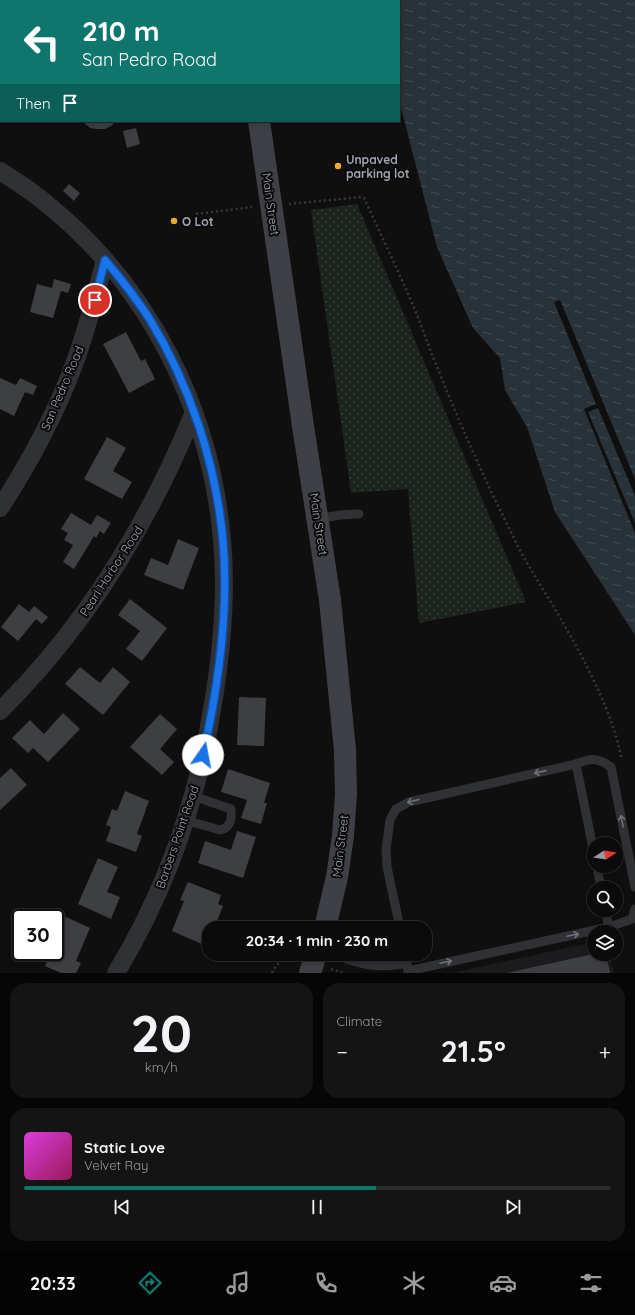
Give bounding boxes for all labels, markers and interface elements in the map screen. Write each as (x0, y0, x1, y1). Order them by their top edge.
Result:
text: 210 m (82, 13, 160, 48)
icon: left (16, 16, 68, 68)
text: San Pedro Road (82, 48, 217, 71)
icon: arrive (59, 92, 81, 114)
text: Then (16, 94, 51, 113)
place label: Unpaved parking lot (346, 152, 410, 181)
marker: Unpaved parking lot (333, 161, 343, 171)
street label: Main Street (259, 172, 283, 236)
place label: O Lot (182, 214, 214, 229)
marker: O Lot (169, 216, 179, 226)
pin (78, 283, 112, 317)
icon: arrive (84, 289, 106, 311)
street label: San Pedro Road (38, 344, 86, 432)
street label: Main Street (307, 492, 331, 556)
street label: Pearl Harbor Road (76, 523, 146, 619)
position arrow (182, 734, 224, 776)
one-way arrow (534, 769, 547, 777)
street label: Barbers Point Road (152, 783, 202, 891)
one-way arrow (407, 798, 420, 805)
street label: Main Street (329, 814, 351, 878)
one-way arrow (618, 815, 626, 828)
north arrow (587, 837, 623, 873)
map controls (587, 837, 623, 961)
button: search (587, 881, 623, 917)
speed limit sign: 30 (12, 909, 64, 961)
button: layers (587, 925, 623, 961)
text: 20:34 · 1 min · 230 m (246, 931, 388, 950)
one-way arrow (566, 931, 579, 939)
one-way arrow (439, 958, 452, 966)
text: 20 (130, 1000, 192, 1065)
text: Climate (337, 1013, 382, 1029)
text: 21.5° (441, 1032, 506, 1070)
text: − (337, 1038, 348, 1066)
text: + (599, 1038, 611, 1066)
text: km/h (145, 1059, 178, 1075)
text: Static Love (84, 1138, 165, 1157)
text: Velvet Ray (84, 1157, 149, 1173)
icon: previous (111, 1196, 133, 1218)
icon: pause (306, 1196, 328, 1218)
icon: next (502, 1196, 524, 1218)
icon: directions (136, 1269, 164, 1297)
icon: music (224, 1269, 252, 1297)
icon: phone (312, 1269, 340, 1297)
icon: climate (400, 1269, 428, 1297)
icon: car (489, 1269, 517, 1297)
icon: filters (577, 1269, 605, 1297)
text: 20:33 (30, 1272, 76, 1295)

